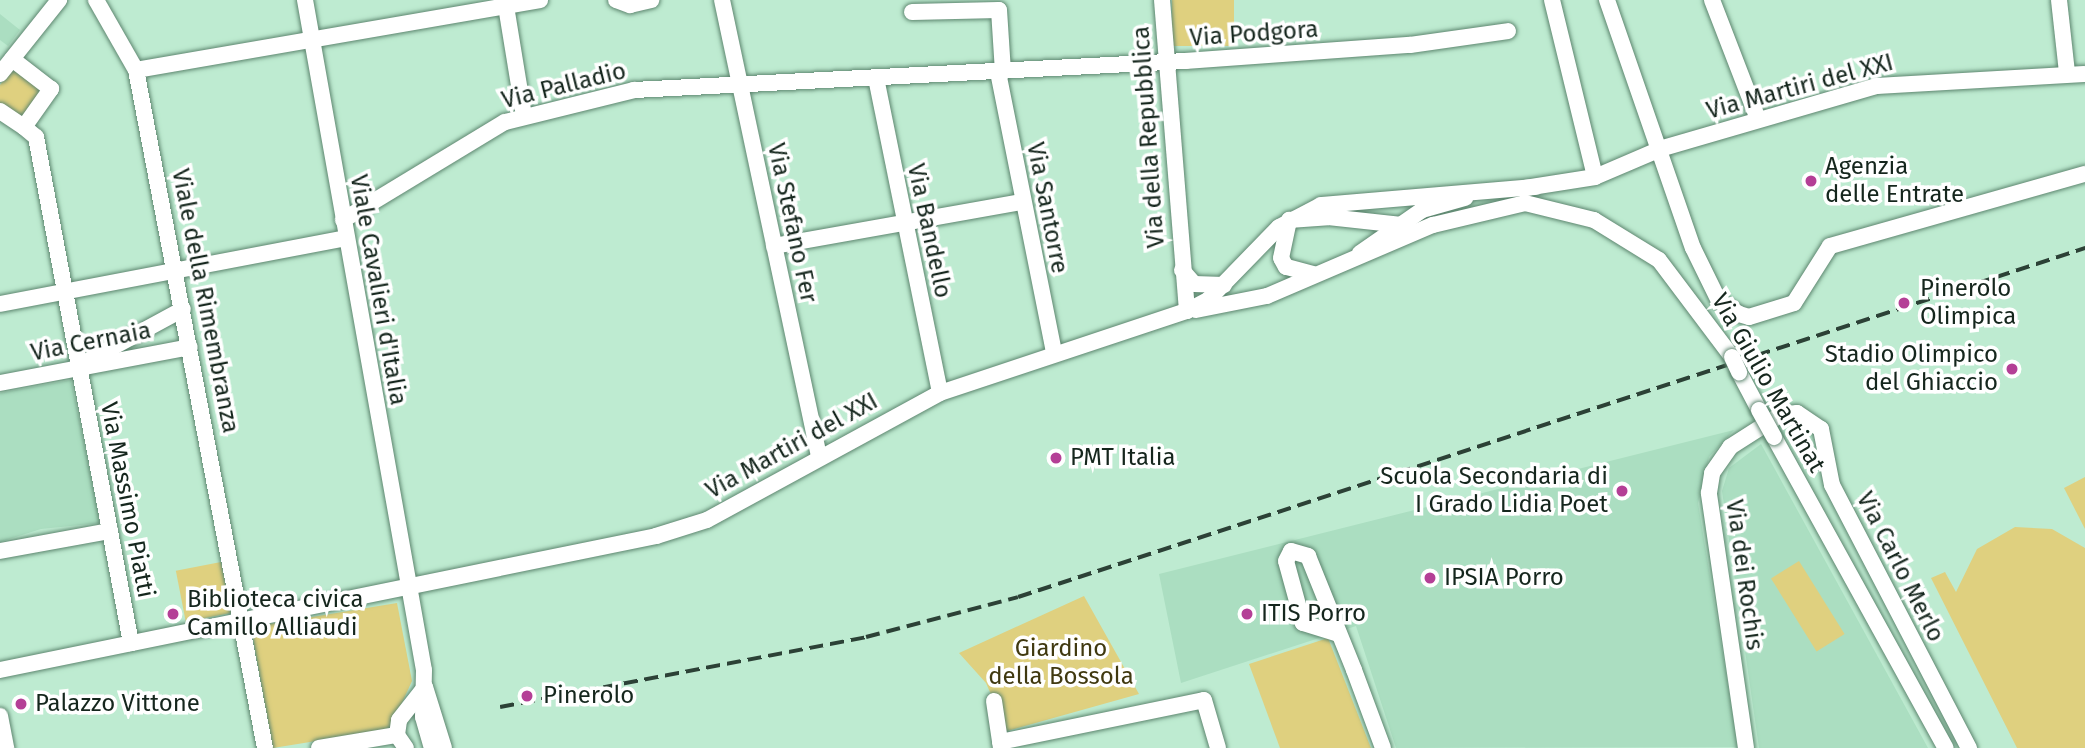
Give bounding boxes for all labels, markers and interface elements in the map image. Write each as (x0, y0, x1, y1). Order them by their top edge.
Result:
street label: Via Podgora (1189, 15, 1319, 53)
street label: Via della Repubblica (1127, 25, 1171, 249)
street label: Via Martiri del XXI (1703, 48, 1897, 126)
street label: Via Palladio (499, 57, 629, 115)
street label: Via Santorre (1020, 140, 1074, 276)
street label: Via Stefano Fer (761, 141, 823, 305)
place label: Agenzia delle Entrate (1825, 153, 1964, 209)
street label: Via Bandello (901, 161, 957, 301)
street label: Viale della Rimembranza (165, 166, 245, 436)
street label: Viale Cavalieri d'Italia (344, 173, 412, 407)
marker: Agenzia delle Entrate (1803, 173, 1819, 189)
place label: Pinerolo Olimpica (1920, 275, 2016, 331)
street label: Via Giulio Martinat (1705, 288, 1831, 478)
marker: Pinerolo Olimpica (1894, 293, 1914, 313)
street label: Via Cernaia (28, 316, 154, 368)
place label: Stadio Olimpico del Ghiaccio (1825, 341, 1998, 397)
marker: Stadio Olimpico del Ghiaccio (2004, 361, 2020, 377)
street label: Via Martiri del XXI (701, 387, 883, 505)
street label: Via Massimo Piatti (94, 400, 160, 600)
place label: PMT Italia (1070, 444, 1176, 472)
marker: PMT Italia (1048, 450, 1064, 466)
place label: Scuola Secondaria di I Grado Lidia Poet (1380, 463, 1608, 519)
marker: Scuola Secondaria di I Grado Lidia Poet (1614, 483, 1630, 499)
street label: Via Carlo Merlo (1850, 487, 1950, 647)
street label: Via dei Rochis (1719, 498, 1769, 652)
place label: IPSIA Porro (1444, 564, 1564, 592)
marker: IPSIA Porro (1422, 570, 1438, 586)
place label: Biblioteca civica Camillo Alliaudi (187, 586, 364, 642)
place label: ITIS Porro (1261, 600, 1366, 628)
marker: Biblioteca civica Camillo Alliaudi (165, 606, 181, 622)
marker: ITIS Porro (1239, 606, 1255, 622)
park label: Giardino della Bossola (988, 635, 1134, 691)
place label: Pinerolo (543, 682, 634, 710)
marker: Pinerolo (517, 686, 537, 706)
place label: Palazzo Vittone (35, 690, 200, 718)
marker: Palazzo Vittone (13, 696, 29, 712)

